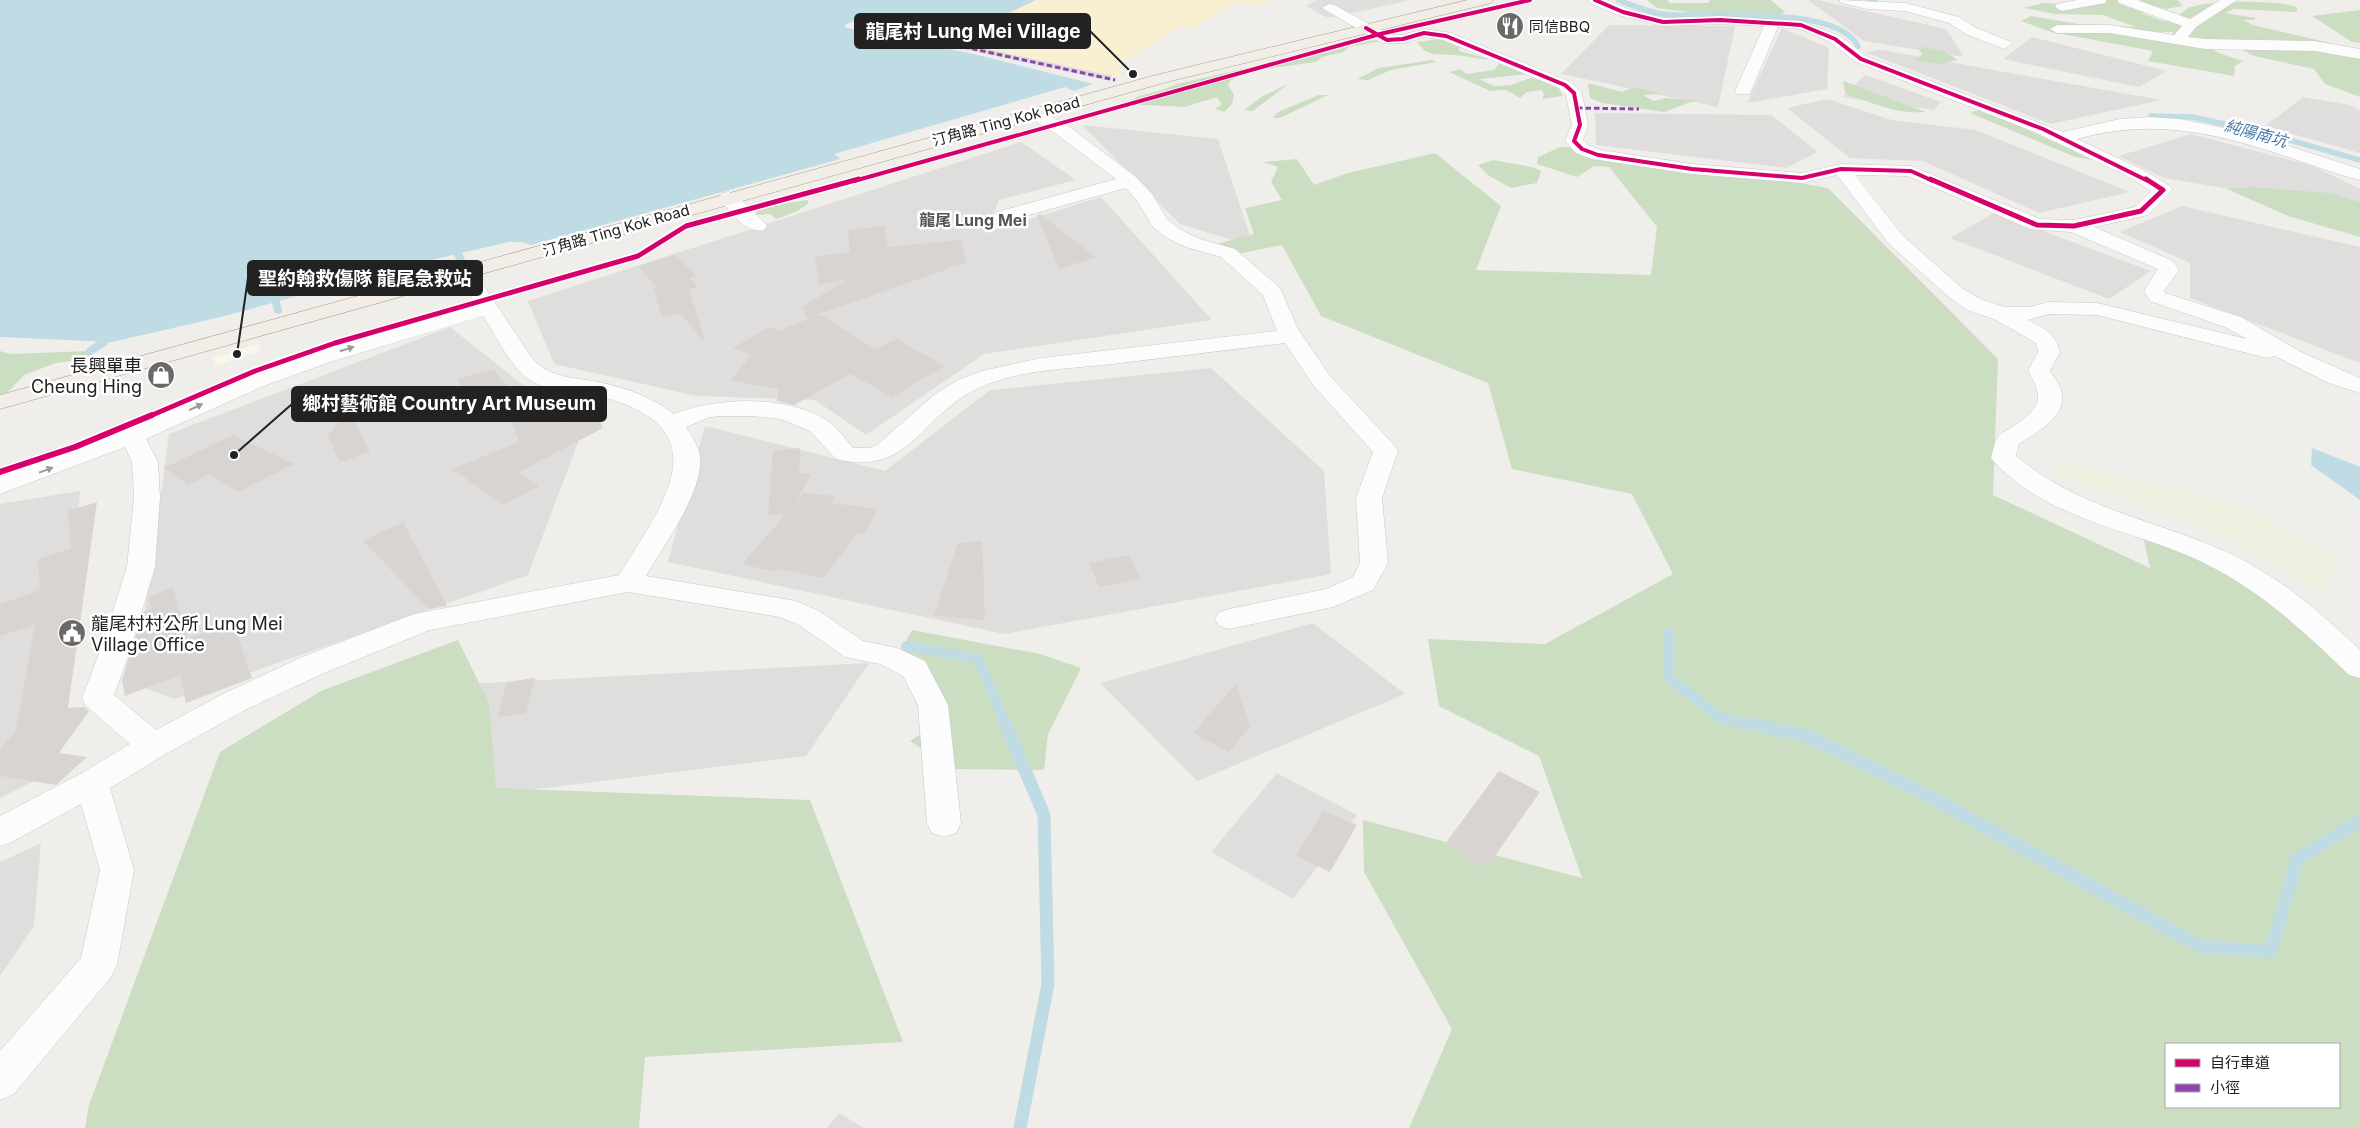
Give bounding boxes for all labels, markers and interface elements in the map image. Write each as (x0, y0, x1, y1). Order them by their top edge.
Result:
restaurant icon: 同信BBQ (1495, 11, 1525, 41)
callout: 龍尾村 Lung Mei Village (855, 14, 1090, 48)
place label: 同信BBQ (1529, 17, 1590, 36)
text: 龍尾村 Lung Mei Village (865, 20, 1081, 43)
street label: 汀角路 Ting Kok Road (930, 92, 1082, 150)
water label: 純陽南坑 (2222, 115, 2291, 151)
street label: 汀角路 Ting Kok Road (540, 200, 692, 260)
district label: 龍尾 Lung Mei (919, 210, 1027, 230)
callout: 聖約翰救傷隊 龍尾急救站 (248, 261, 482, 295)
text: 聖約翰救傷隊 龍尾急救站 (258, 267, 472, 290)
one-way arrow (340, 345, 355, 352)
place label: 長興單車 Cheung Hing (31, 355, 142, 397)
shop icon: 長興單車 Cheung Hing (146, 360, 176, 390)
callout: 鄉村藝術館 Country Art Museum (292, 387, 606, 421)
text: 鄉村藝術館 Country Art Museum (302, 392, 596, 415)
one-way arrow (189, 402, 203, 410)
one-way arrow (39, 466, 54, 474)
place label: 龍尾村村公所 Lung Mei Village Office (91, 613, 283, 655)
public building icon: 龍尾村村公所 Lung Mei Village Office (57, 618, 87, 648)
legend (2165, 1043, 2340, 1108)
text: 自行車道 (2210, 1053, 2270, 1072)
text: 小徑 (2210, 1078, 2240, 1097)

